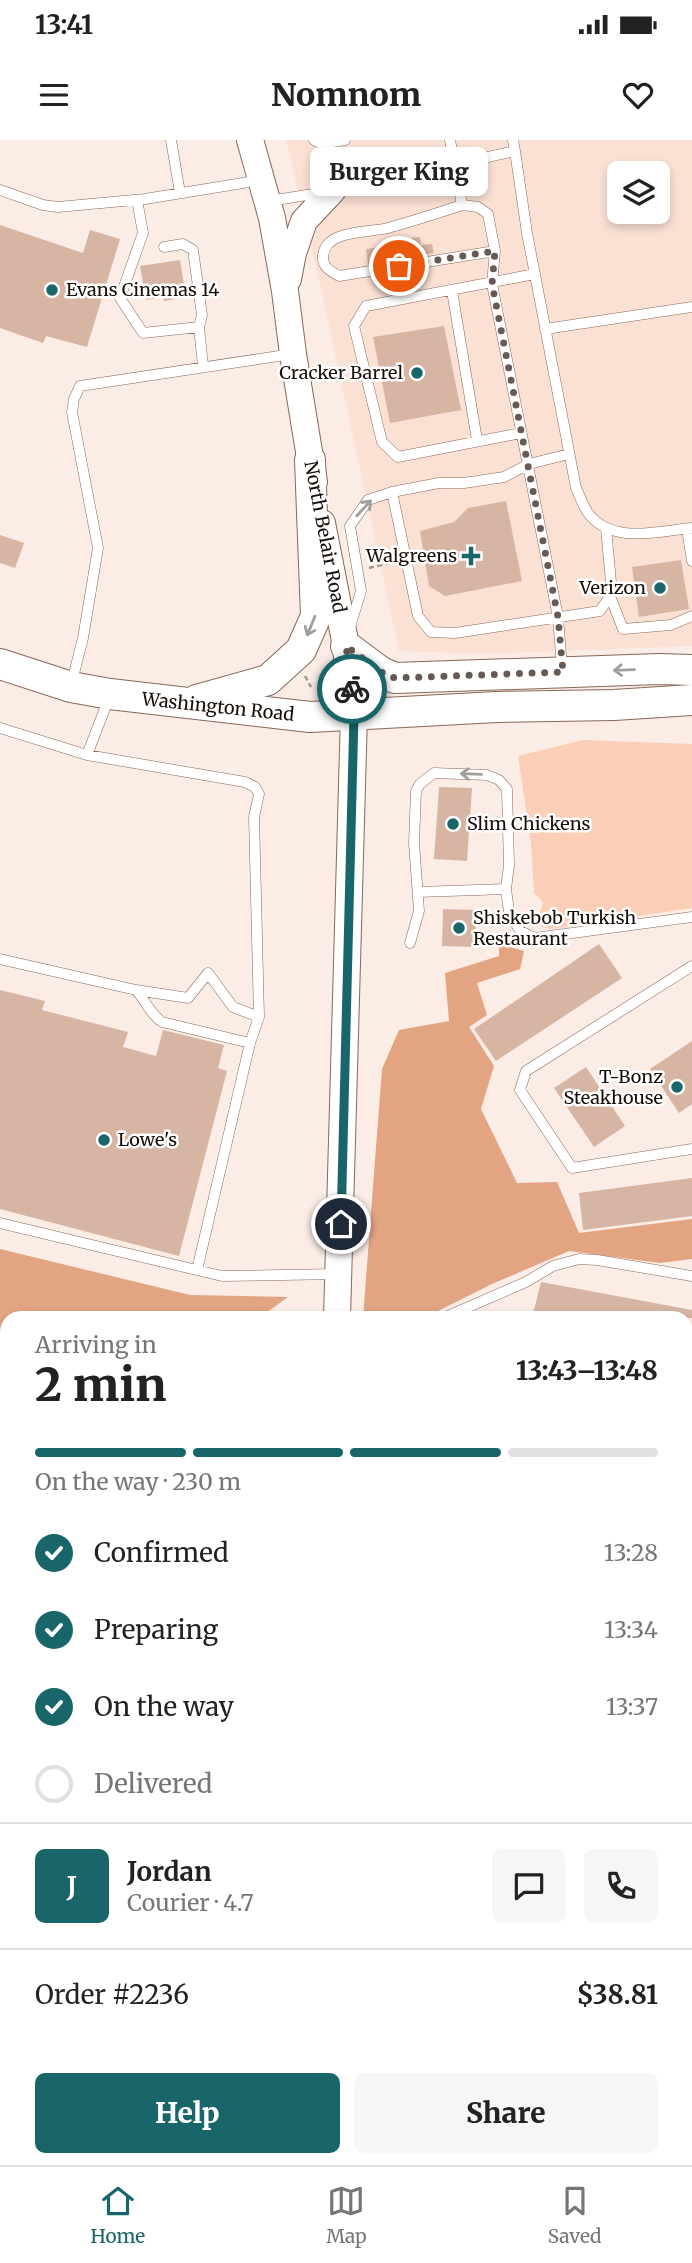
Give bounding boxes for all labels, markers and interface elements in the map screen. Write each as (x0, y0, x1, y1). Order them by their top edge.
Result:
text: 13:41 (35, 8, 93, 41)
text: Nomnom (271, 75, 421, 115)
icon: menu (35, 76, 73, 114)
icon: heart (619, 76, 657, 114)
callout: Burger King (310, 147, 488, 196)
text: Burger King (329, 157, 469, 186)
map controls (607, 161, 670, 224)
button: layers (607, 161, 670, 224)
pin (369, 236, 429, 296)
icon: bag (380, 247, 418, 285)
place label: Evans Cinemas 14 (66, 278, 219, 301)
marker: Evans Cinemas 14 (44, 282, 60, 298)
place label: Cracker Barrel (279, 361, 403, 384)
marker: Cracker Barrel (409, 365, 425, 381)
street label: North Belair Road (299, 459, 352, 615)
one-way arrow (355, 499, 372, 517)
place label: Walgreens (365, 544, 457, 567)
marker: Walgreens (463, 548, 479, 564)
place label: Verizon (579, 576, 646, 599)
marker: Verizon (652, 580, 668, 596)
one-way arrow (304, 614, 317, 636)
courier (317, 654, 387, 724)
one-way arrow (613, 663, 636, 677)
icon: bike (333, 670, 371, 708)
street label: Washington Road (140, 687, 295, 726)
one-way arrow (460, 768, 483, 781)
place label: Slim Chickens (467, 812, 591, 835)
marker: Slim Chickens (445, 816, 461, 832)
place label: Shiskebob Turkish Restaurant (473, 906, 636, 950)
marker: Shiskebob Turkish Restaurant (451, 920, 467, 936)
place label: T-Bonz Steakhouse (564, 1065, 663, 1109)
marker: T-Bonz Steakhouse (669, 1079, 685, 1095)
place label: Lowe's (118, 1128, 177, 1151)
marker: Lowe's (96, 1132, 112, 1148)
pin (311, 1194, 371, 1254)
icon: home (322, 1205, 360, 1243)
text: Arriving in (35, 1330, 157, 1359)
text: 13:43–13:48 (516, 1354, 658, 1387)
text: 2 min (35, 1356, 167, 1414)
text: On the way · 230 m (35, 1467, 241, 1496)
icon: check (35, 1534, 73, 1572)
text: Confirmed (94, 1536, 229, 1569)
text: 13:28 (604, 1538, 658, 1567)
icon: check (35, 1611, 73, 1649)
text: Preparing (94, 1613, 218, 1646)
text: 13:34 (604, 1615, 658, 1644)
icon: check (35, 1688, 73, 1726)
text: On the way (94, 1690, 234, 1723)
text: 13:37 (606, 1692, 658, 1721)
text: Delivered (94, 1767, 213, 1800)
button: chat (492, 1849, 566, 1923)
button: phone (584, 1849, 658, 1923)
text: Jordan (127, 1855, 212, 1888)
text: J (67, 1870, 77, 1903)
text: Courier · 4.7 (127, 1888, 254, 1917)
text: Order #2236 (35, 1978, 189, 2011)
text: $38.81 (576, 1978, 658, 2011)
button: Help (35, 2073, 340, 2153)
button: Share (354, 2073, 658, 2153)
tab: Home (90, 2182, 145, 2248)
tab: Map (326, 2182, 367, 2248)
tab: Saved (548, 2182, 602, 2248)

